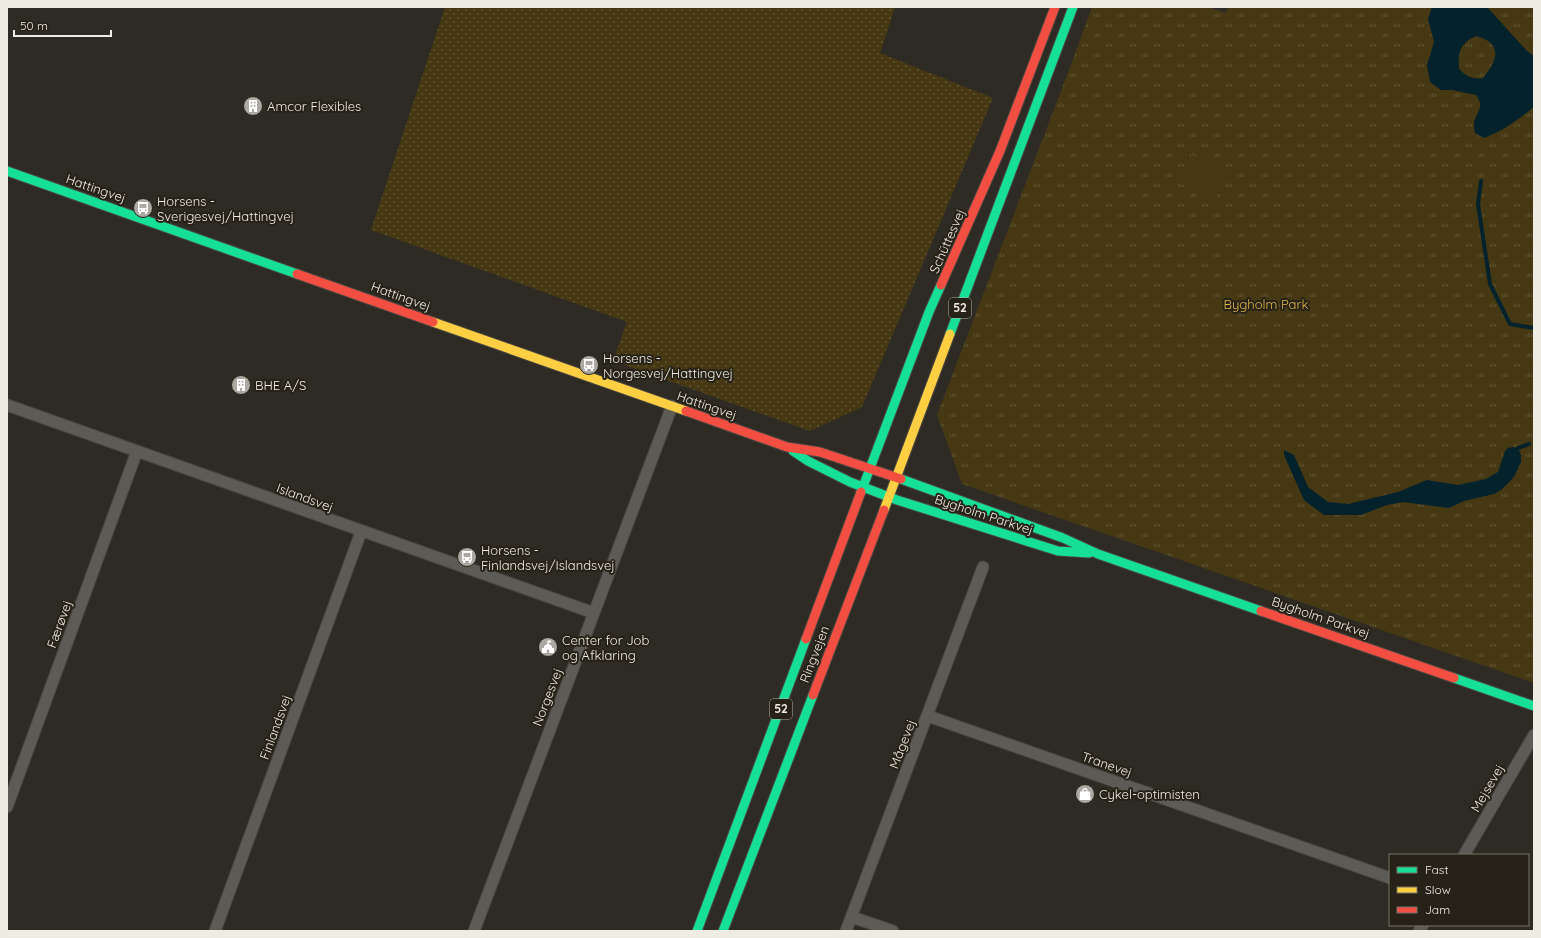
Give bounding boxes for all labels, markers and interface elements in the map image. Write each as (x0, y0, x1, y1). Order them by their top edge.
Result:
scale bar (14, 12, 111, 38)
text: 50 m (20, 18, 48, 33)
building icon: Amcor Flexibles (242, 95, 264, 117)
place label: Amcor Flexibles (267, 98, 361, 114)
street label: Hattingvej (64, 170, 128, 206)
place label: Horsens - Sverigesvej/Hattingvej (157, 193, 294, 224)
bus stop icon: Horsens - Sverigesvej/Hattingvej (132, 197, 154, 219)
street label: Schüttesvej (926, 206, 968, 276)
street label: Hattingvej (369, 278, 433, 314)
park label: Bygholm Park (1224, 296, 1309, 312)
road number: 52 (949, 298, 971, 318)
place label: Horsens - Norgesvej/Hattingvej (603, 350, 733, 381)
bus stop icon: Horsens - Norgesvej/Hattingvej (578, 354, 600, 376)
building icon: BHE A/S (230, 374, 252, 396)
place label: BHE A/S (255, 377, 306, 393)
street label: Hattingvej (675, 387, 739, 423)
street label: Islandsvej (274, 479, 336, 515)
street label: Bygholm Parkvej (933, 491, 1035, 537)
place label: Horsens - Finlandsvej/Islandsvej (481, 542, 615, 573)
bus stop icon: Horsens - Finlandsvej/Islandsvej (456, 546, 478, 568)
street label: Bygholm Parkvej (1270, 593, 1372, 641)
street label: Færøvej (43, 598, 75, 650)
street label: Ringvejen (796, 623, 832, 685)
place label: Center for Job og Afklaring (562, 632, 649, 663)
public building icon: Center for Job og Afklaring (537, 636, 559, 658)
street label: Norgesvej (529, 666, 565, 728)
street label: Finlandsvej (256, 692, 294, 762)
road number: 52 (770, 699, 792, 719)
street label: Mågevej (885, 717, 919, 771)
street label: Tranevej (1080, 748, 1134, 780)
street label: Mejsevej (1467, 761, 1507, 815)
shop icon: Cykel-optimisten (1074, 783, 1096, 805)
place label: Cykel-optimisten (1099, 786, 1200, 802)
legend (1389, 854, 1529, 926)
text: Fast (1425, 862, 1449, 877)
text: Slow (1425, 882, 1451, 897)
text: Jam (1425, 902, 1450, 917)

